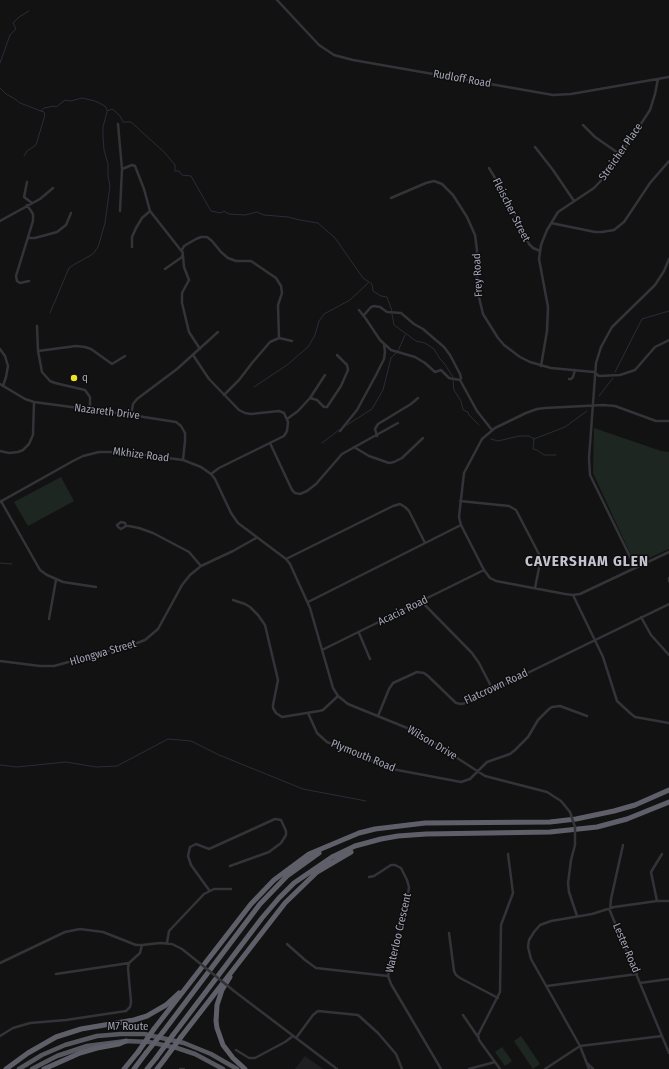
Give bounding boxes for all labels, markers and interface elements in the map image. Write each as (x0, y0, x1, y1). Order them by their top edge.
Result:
street label: Rudloff Road (432, 67, 492, 91)
street label: Streicher Place (596, 121, 646, 183)
street label: Fleischer Street (489, 176, 533, 244)
street label: Frey Road (470, 253, 486, 297)
place label: q (82, 371, 88, 385)
marker: q (69, 373, 79, 383)
street label: Nazareth Drive (73, 401, 141, 423)
street label: Mkhize Road (112, 445, 170, 465)
district label: CAVERSHAM GLEN (525, 553, 649, 571)
street label: Acacia Road (376, 593, 430, 629)
street label: Hlongwa Street (68, 637, 138, 669)
street label: Flatcrown Road (462, 666, 530, 708)
street label: Wilson Drive (405, 723, 459, 763)
street label: Plymouth Road (329, 737, 397, 775)
street label: Waterloo Crescent (383, 892, 415, 974)
street label: Lester Road (610, 921, 642, 975)
street label: M7 Route (108, 1020, 148, 1034)

